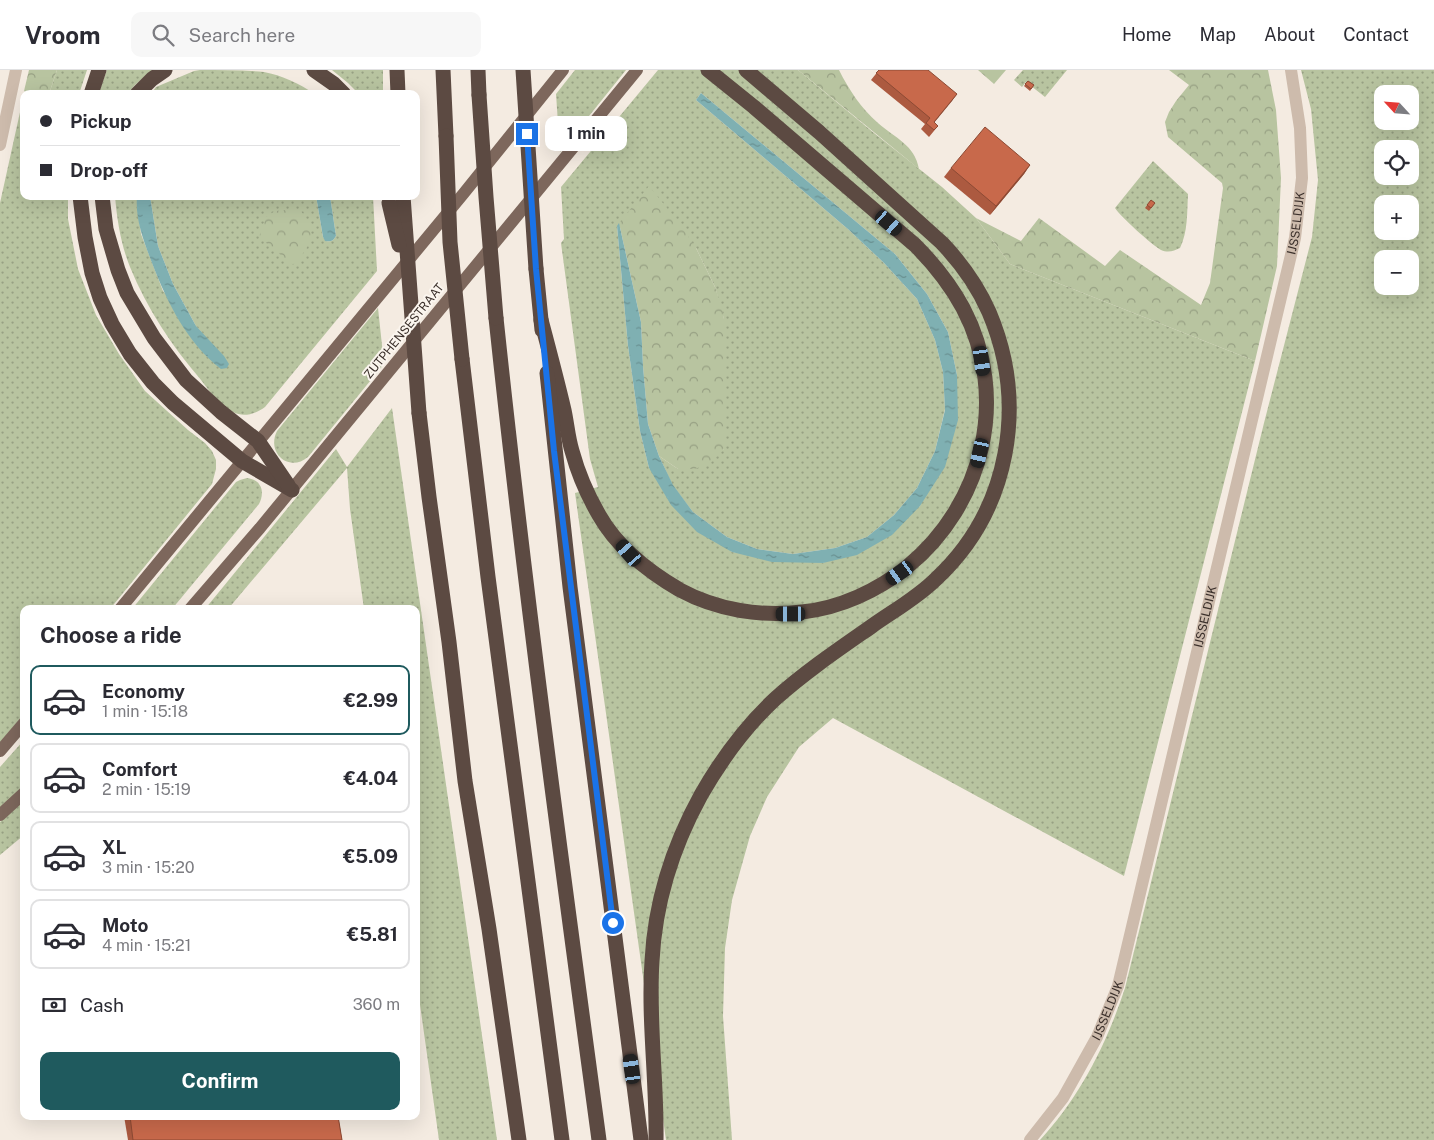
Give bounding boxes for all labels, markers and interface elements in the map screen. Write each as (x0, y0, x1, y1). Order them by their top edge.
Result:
search box (131, 12, 481, 57)
text: Vroom (25, 21, 101, 49)
icon: search (149, 21, 177, 49)
text: Search here (189, 24, 295, 46)
text: Home (1122, 24, 1172, 45)
text: Map (1200, 24, 1236, 45)
text: About (1264, 24, 1315, 45)
text: Contact (1343, 24, 1409, 45)
north arrow (1374, 85, 1419, 130)
map controls (1374, 85, 1419, 295)
text: Pickup (70, 110, 132, 132)
callout: 1 min (544, 116, 627, 152)
route end (516, 123, 538, 145)
text: 1 min (567, 124, 605, 143)
button: locate (1374, 140, 1419, 185)
text: Drop-off (70, 159, 147, 181)
street label: IJSSELDIJK (1284, 191, 1307, 256)
button: + (1374, 195, 1419, 240)
car (872, 207, 905, 239)
button: − (1374, 250, 1419, 295)
street label: ZUTPHENSESTRAAT (361, 281, 447, 381)
car (972, 345, 991, 377)
car (969, 437, 990, 469)
car (613, 537, 644, 569)
car (883, 558, 916, 588)
street label: IJSSELDIJK (1191, 584, 1220, 649)
car (776, 607, 806, 622)
text: Choose a ride (40, 622, 182, 648)
icon: car (42, 678, 87, 723)
text: Economy (102, 680, 185, 702)
text: €2.99 (343, 689, 398, 711)
text: 1 min · 15:18 (102, 702, 188, 721)
icon: car (42, 756, 87, 801)
text: Comfort (102, 758, 178, 780)
text: €4.04 (343, 767, 398, 789)
text: 2 min · 15:19 (102, 780, 191, 799)
icon: car (42, 834, 87, 879)
text: XL (102, 836, 127, 858)
text: €5.09 (343, 845, 398, 867)
text: 3 min · 15:20 (102, 858, 194, 877)
icon: car (42, 912, 87, 957)
route start (602, 912, 624, 934)
text: Moto (102, 914, 148, 936)
text: €5.81 (347, 923, 398, 945)
text: 4 min · 15:21 (102, 936, 191, 955)
street label: IJSSELDIJK (1089, 979, 1126, 1043)
icon: cash (40, 991, 68, 1019)
text: Cash (80, 994, 124, 1016)
text: 360 m (353, 995, 400, 1014)
button: Confirm (40, 1052, 400, 1110)
car (622, 1053, 641, 1085)

